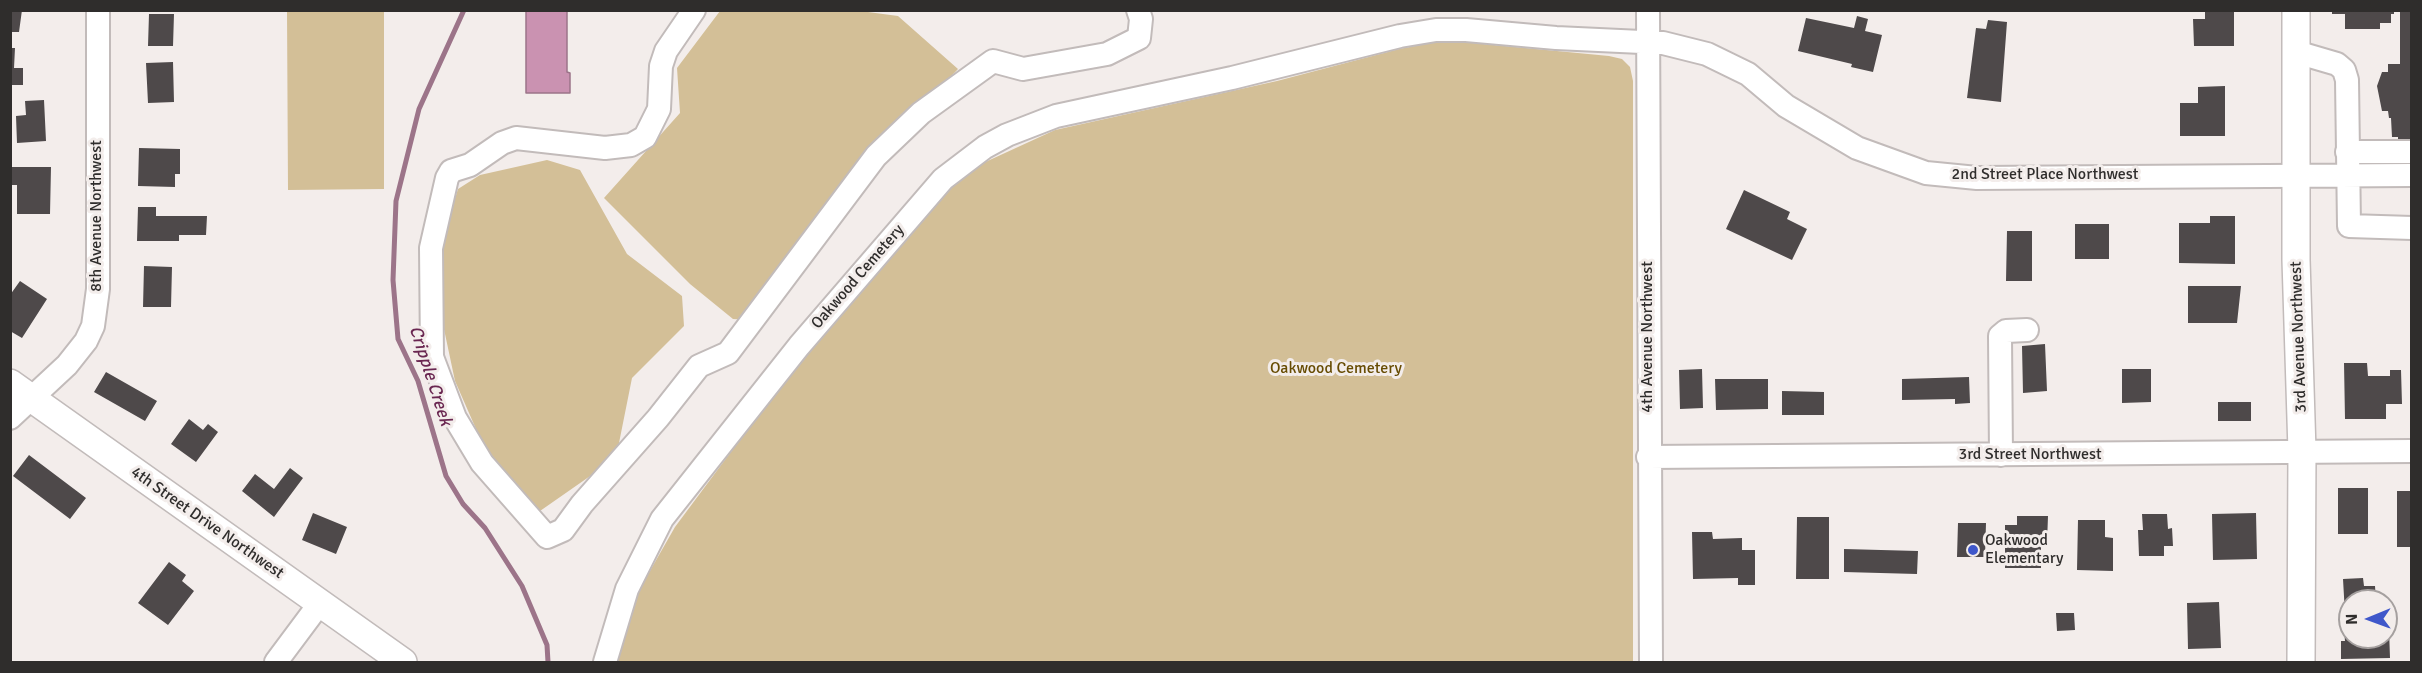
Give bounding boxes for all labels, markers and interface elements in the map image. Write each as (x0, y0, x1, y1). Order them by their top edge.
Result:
street label: 8th Avenue Northwest (87, 140, 107, 292)
street label: 2nd Street Place Northwest (1952, 165, 2138, 185)
street label: Oakwood Cemetery (807, 221, 909, 333)
street label: 4th Avenue Northwest (1638, 261, 1658, 413)
street label: 3rd Avenue Northwest (2287, 261, 2311, 413)
water label: Cripple Creek (404, 323, 456, 429)
park label: Oakwood Cemetery (1270, 359, 1402, 379)
street label: 3rd Street Northwest (1958, 445, 2102, 465)
street label: 4th Street Drive Northwest (127, 463, 287, 583)
place label: Oakwood Elementary (1985, 531, 2064, 569)
marker: Oakwood Elementary (1966, 543, 1980, 557)
north arrow (2338, 589, 2398, 649)
text: N (2342, 614, 2362, 625)

